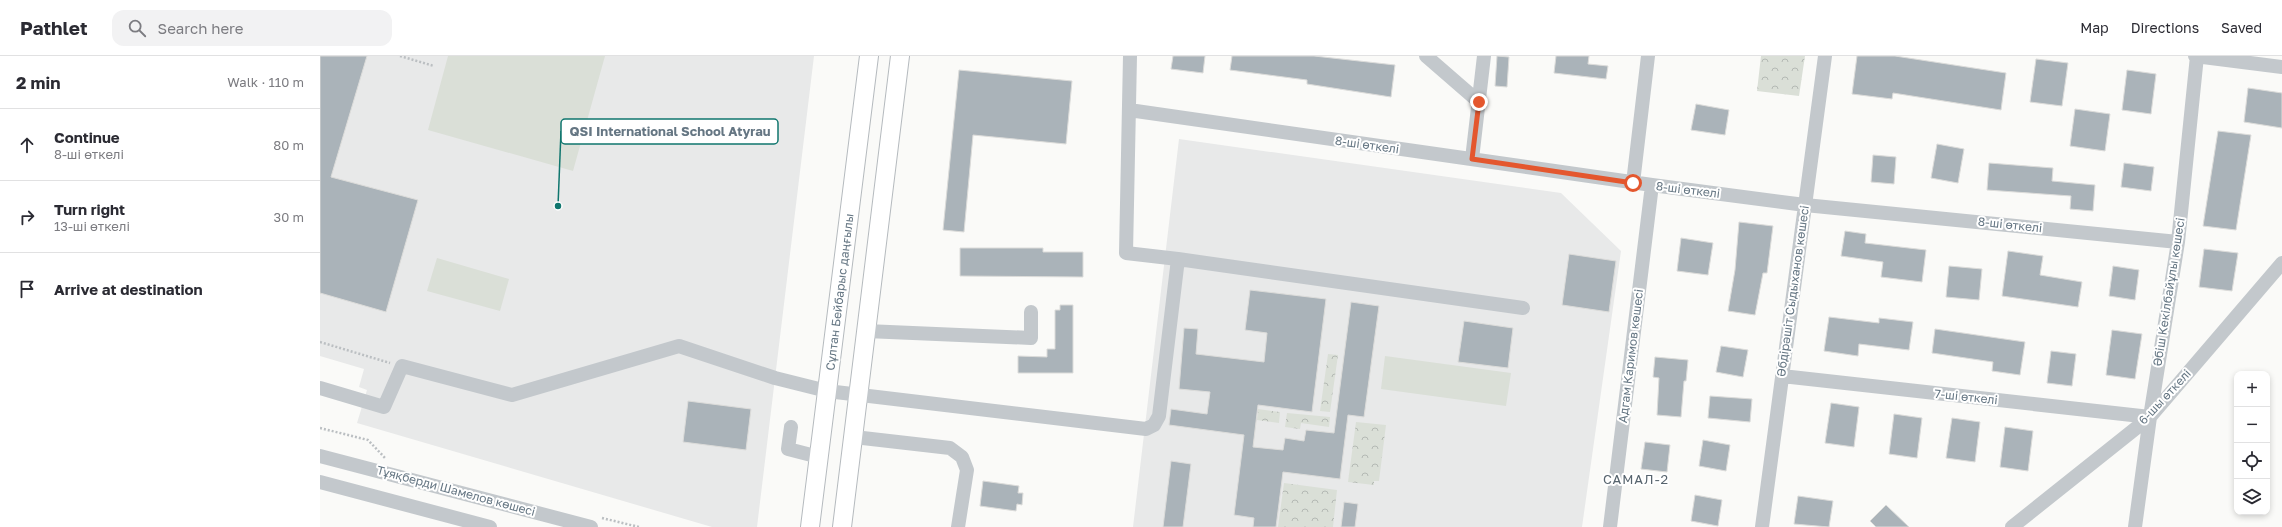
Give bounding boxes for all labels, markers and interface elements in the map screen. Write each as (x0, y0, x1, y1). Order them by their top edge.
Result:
search box (112, 10, 392, 46)
text: Pathlet (20, 16, 88, 39)
icon: search (126, 17, 148, 39)
text: Search here (158, 19, 244, 37)
text: Map (2080, 19, 2109, 36)
text: Directions (2131, 19, 2199, 36)
text: Saved (2221, 19, 2262, 36)
text: 2 min (16, 72, 60, 93)
text: Walk · 110 m (227, 74, 304, 90)
route end (1470, 93, 1488, 111)
callout: QSI International School Atyrau (561, 119, 778, 144)
text: QSI International School Atyrau (570, 123, 771, 139)
text: Continue (54, 128, 120, 146)
street label: 8-ші өткелі (1334, 133, 1400, 156)
icon: ahead (16, 134, 38, 156)
text: 80 m (273, 137, 304, 153)
text: 8-ші өткелі (54, 146, 124, 162)
route start (1624, 174, 1642, 192)
street label: 8-ші өткелі (1655, 178, 1721, 201)
text: Turn right (54, 200, 125, 218)
street label: Әбдірәшіт Сыдыханов көшесі (1773, 204, 1812, 378)
icon: right (16, 206, 38, 228)
text: 30 m (274, 209, 304, 225)
street label: Сұлтан Бейбарыс даңғылы (822, 213, 857, 371)
street label: 8-ші өткелі (1977, 214, 2043, 235)
street label: Әбіш Кекілбайұлы көшесі (2149, 217, 2188, 367)
text: 13-ші өткелі (54, 218, 130, 234)
icon: arrive (16, 278, 38, 300)
text: Arrive at destination (54, 280, 203, 298)
street label: Адгам Каримов көшесі (1615, 288, 1646, 424)
street label: 6-шы өткелі (2135, 366, 2194, 427)
map controls (2234, 371, 2270, 515)
button: + (2234, 371, 2270, 407)
street label: 7-ші өткелі (1934, 386, 1998, 407)
button: − (2234, 407, 2270, 443)
button: locate (2234, 443, 2270, 479)
street label: Тұяқберди Шамелов көшесі (375, 462, 537, 519)
district label: САМАЛ-2 (1603, 471, 1669, 487)
button: layers (2234, 479, 2270, 515)

